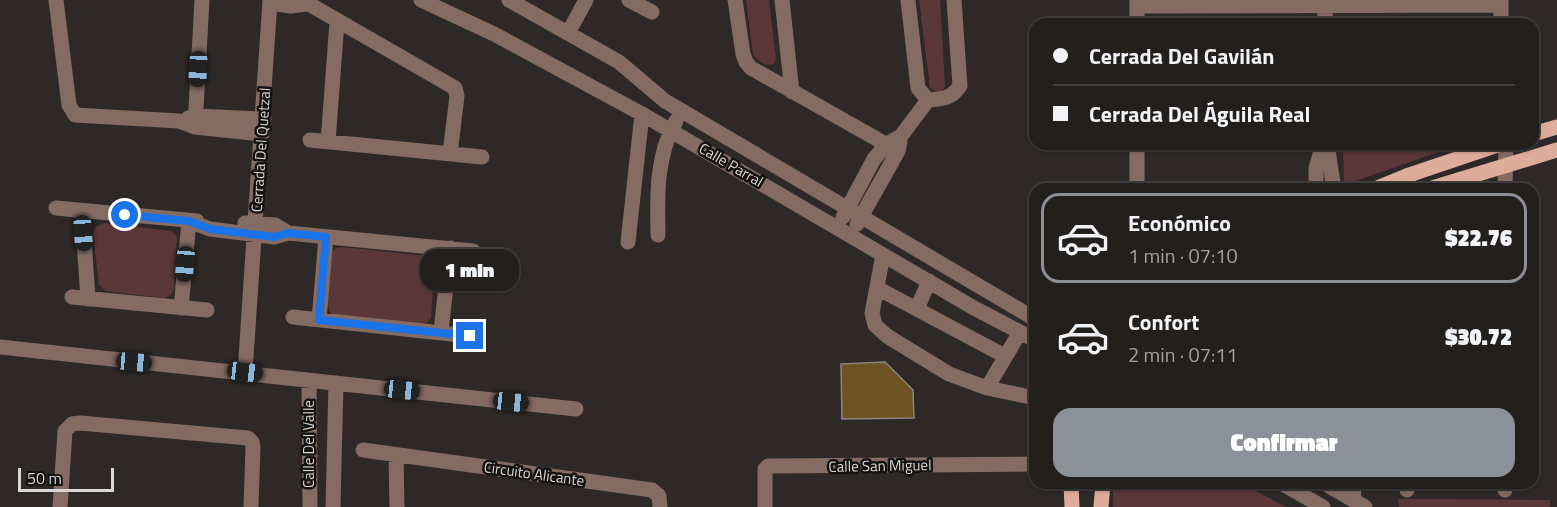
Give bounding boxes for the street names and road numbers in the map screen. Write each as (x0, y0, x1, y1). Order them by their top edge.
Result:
street label: Cerrada Del Quetzal (245, 87, 276, 213)
street label: Calle Parral (695, 137, 768, 192)
street label: Calle Del Valle (297, 400, 320, 488)
street label: Calle San Miguel (828, 453, 932, 478)
street label: Circuito Alicante (482, 455, 586, 492)

